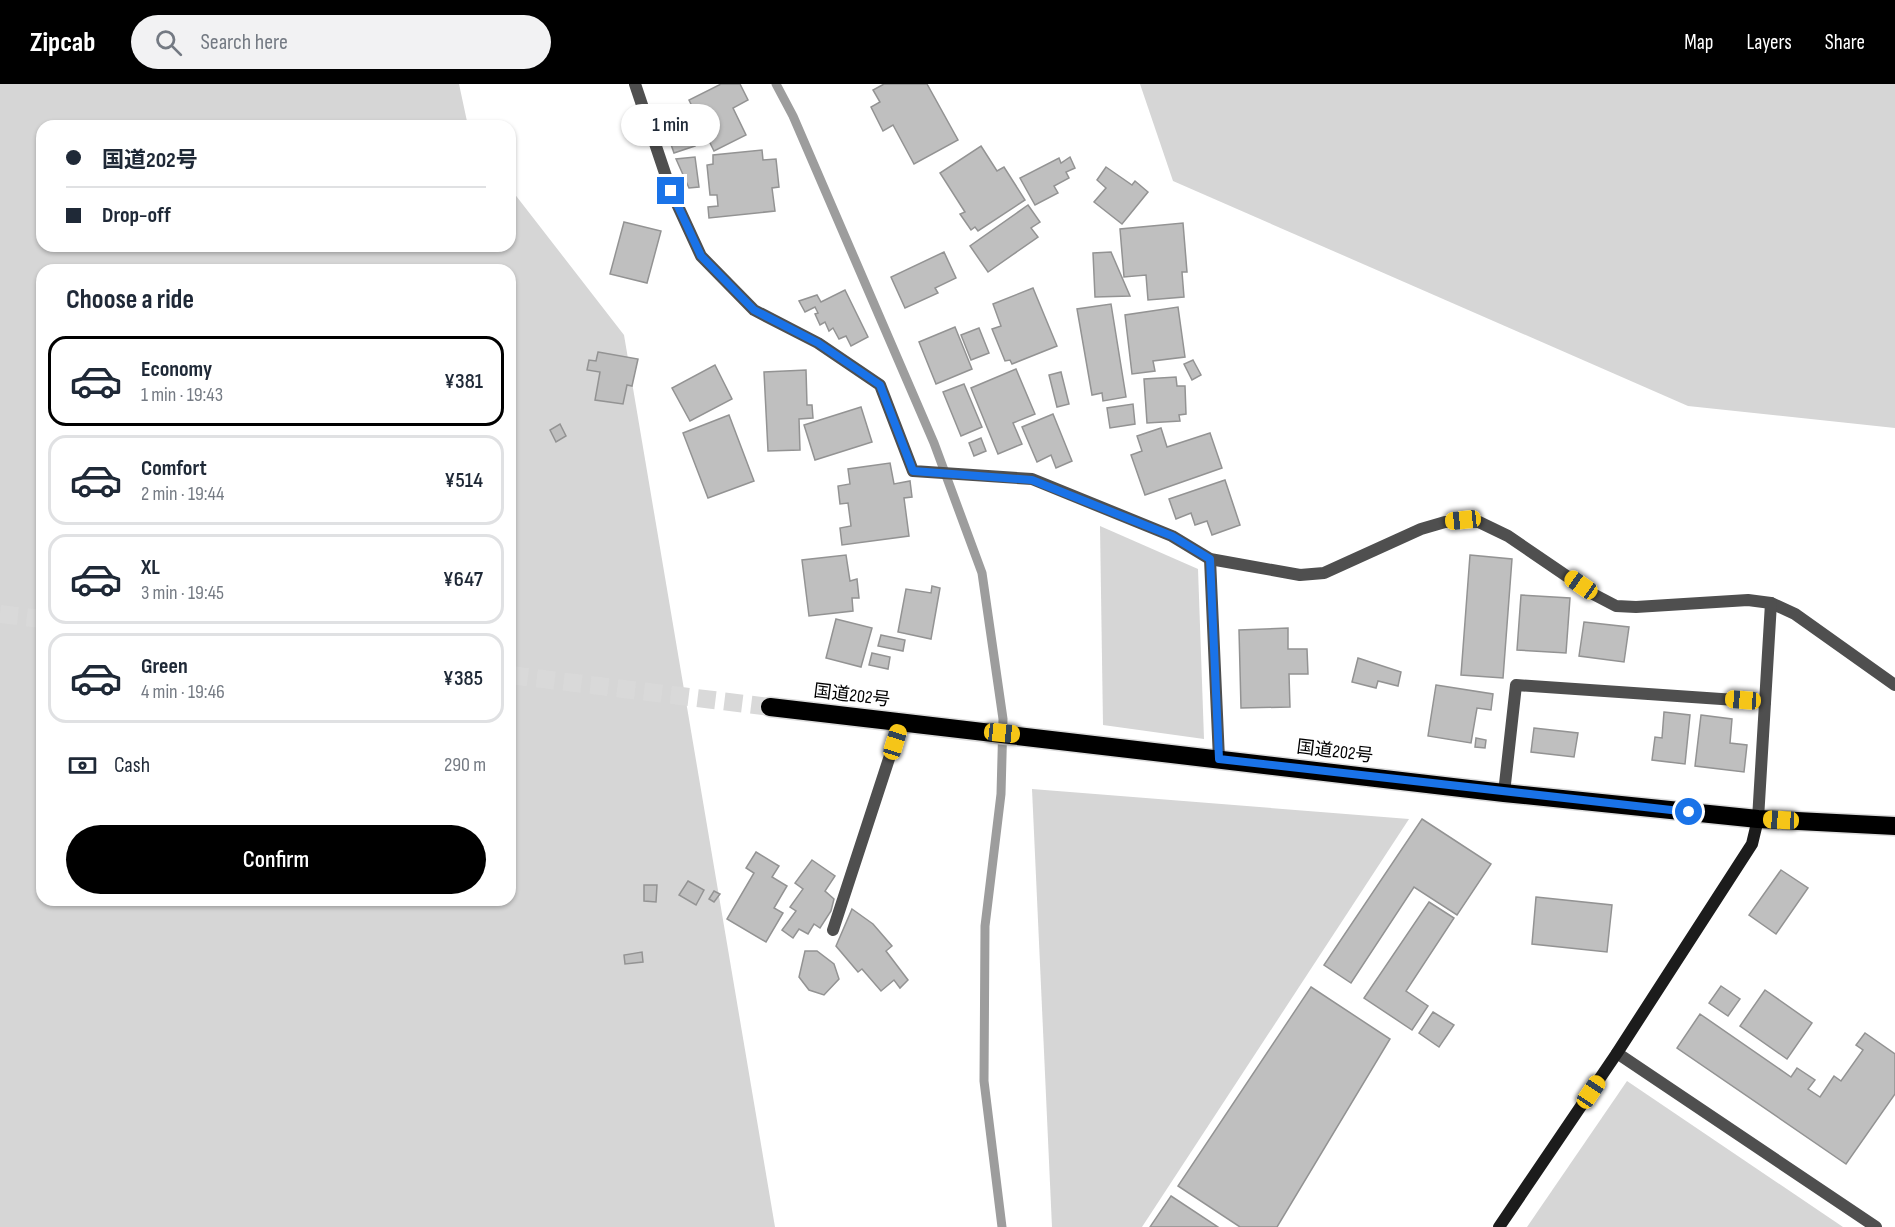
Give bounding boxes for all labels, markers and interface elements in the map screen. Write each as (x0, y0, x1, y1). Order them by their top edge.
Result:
search box (131, 15, 551, 69)
text: Zipcab (30, 26, 95, 59)
icon: search (152, 26, 185, 59)
text: Search here (200, 29, 288, 56)
text: Map (1684, 30, 1713, 55)
text: Layers (1746, 30, 1792, 55)
text: Share (1825, 30, 1865, 55)
callout: 1 min (622, 104, 720, 146)
text: 1 min (652, 113, 689, 137)
text: 国道202号 (102, 147, 198, 174)
route end (657, 177, 684, 204)
text: Drop-off (102, 202, 171, 229)
text: Choose a ride (66, 284, 194, 316)
icon: car (69, 354, 123, 408)
text: Economy (141, 356, 212, 383)
text: ¥381 (444, 368, 483, 395)
text: 1 min · 19:43 (141, 383, 223, 407)
icon: car (69, 453, 123, 507)
text: Comfort (141, 455, 207, 482)
text: ¥514 (444, 467, 483, 494)
text: 2 min · 19:44 (141, 482, 224, 506)
car (1444, 509, 1482, 531)
icon: car (69, 552, 123, 606)
text: XL (141, 554, 160, 581)
text: ¥647 (443, 566, 483, 593)
car (1561, 567, 1601, 603)
text: 3 min · 19:45 (141, 581, 224, 605)
icon: car (69, 651, 123, 705)
text: Green (141, 653, 188, 680)
text: ¥385 (443, 665, 483, 692)
text: 4 min · 19:46 (141, 680, 225, 704)
street label: 国道202号 (813, 680, 891, 711)
car (1724, 690, 1762, 710)
car (881, 722, 909, 762)
car (983, 722, 1021, 744)
street label: 国道202号 (1296, 736, 1374, 767)
icon: cash (66, 749, 99, 782)
text: Cash (114, 752, 150, 779)
text: 290 m (444, 753, 486, 777)
route start (1675, 798, 1702, 825)
car (1763, 810, 1799, 830)
button: Confirm (66, 825, 486, 894)
car (1573, 1072, 1609, 1112)

